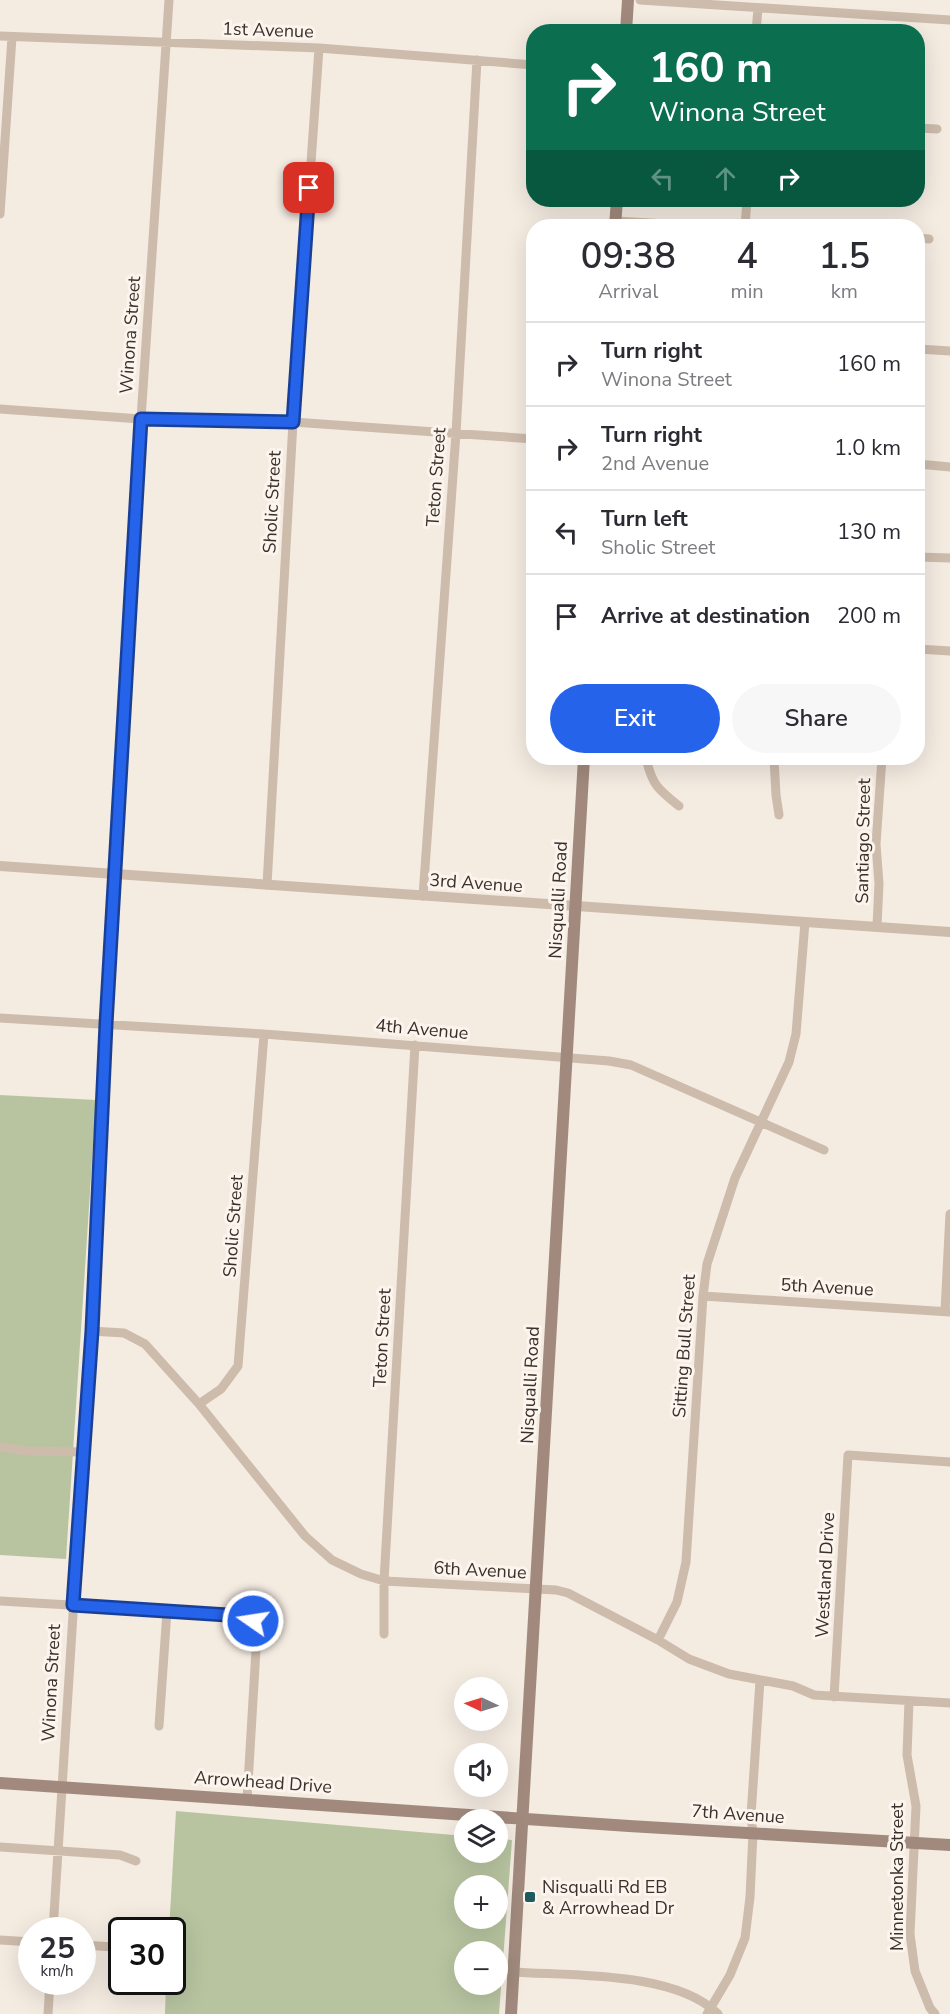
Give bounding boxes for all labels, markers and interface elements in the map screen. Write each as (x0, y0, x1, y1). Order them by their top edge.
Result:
street label: 1st Avenue (222, 16, 314, 44)
text: 160 m (649, 40, 773, 97)
icon: right (550, 48, 628, 126)
text: Winona Street (649, 94, 826, 131)
pin (283, 162, 334, 213)
icon: left (646, 162, 679, 195)
icon: ahead (709, 162, 742, 195)
icon: right (772, 162, 805, 195)
icon: arrive (292, 171, 325, 204)
text: 09:38 (581, 232, 676, 281)
text: 4 (736, 232, 758, 281)
text: 1.5 (818, 232, 870, 281)
street label: Winona Street (114, 275, 146, 395)
text: Arrival (598, 278, 658, 305)
text: min (731, 278, 764, 305)
text: km (831, 278, 858, 305)
text: Turn right (601, 336, 702, 366)
icon: right (550, 348, 583, 381)
text: 160 m (837, 349, 901, 379)
text: Winona Street (601, 366, 732, 393)
text: Turn right (601, 420, 702, 450)
street label: Teton Street (421, 426, 451, 527)
icon: right (550, 432, 583, 465)
text: 1.0 km (834, 433, 901, 463)
street label: Sholic Street (257, 449, 287, 554)
text: 2nd Avenue (601, 450, 709, 477)
text: Turn left (601, 504, 688, 534)
icon: left (550, 516, 583, 549)
text: 130 m (837, 517, 901, 547)
text: Sholic Street (601, 534, 715, 561)
icon: arrive (550, 600, 583, 633)
text: Arrive at destination (601, 601, 810, 631)
text: 200 m (837, 601, 901, 631)
button: Exit (550, 684, 720, 753)
button: Share (732, 684, 901, 753)
street label: Santiago Street (850, 778, 876, 904)
street label: Nisqualli Road (543, 841, 573, 959)
street label: 3rd Avenue (429, 868, 523, 898)
street label: 4th Avenue (375, 1013, 469, 1045)
street label: Sholic Street (217, 1173, 249, 1278)
street label: Sitting Bull Street (667, 1273, 701, 1419)
street label: 5th Avenue (780, 1273, 874, 1301)
street label: Teton Street (367, 1287, 397, 1388)
street label: Nisqualli Road (515, 1326, 545, 1444)
street label: Westland Drive (810, 1511, 840, 1639)
street label: 6th Avenue (433, 1556, 527, 1584)
position arrow (221, 1589, 285, 1653)
street label: Winona Street (36, 1623, 66, 1742)
north arrow (454, 1677, 508, 1731)
map controls (454, 1677, 508, 1995)
button: sound (454, 1743, 508, 1797)
street label: Arrowhead Drive (193, 1765, 333, 1799)
street label: 7th Avenue (691, 1799, 785, 1829)
street label: Minnetonka Street (885, 1802, 909, 1951)
button: layers (454, 1809, 508, 1863)
button: + (454, 1875, 508, 1929)
place label: Nisqualli Rd EB & Arrowhead Dr (542, 1875, 675, 1920)
marker: Nisqualli Rd EB & Arrowhead Dr (523, 1890, 537, 1904)
speed limit sign: 30 (108, 1917, 186, 1995)
text: 25 (39, 1928, 75, 1969)
button: − (454, 1941, 508, 1995)
text: km/h (40, 1961, 74, 1981)

